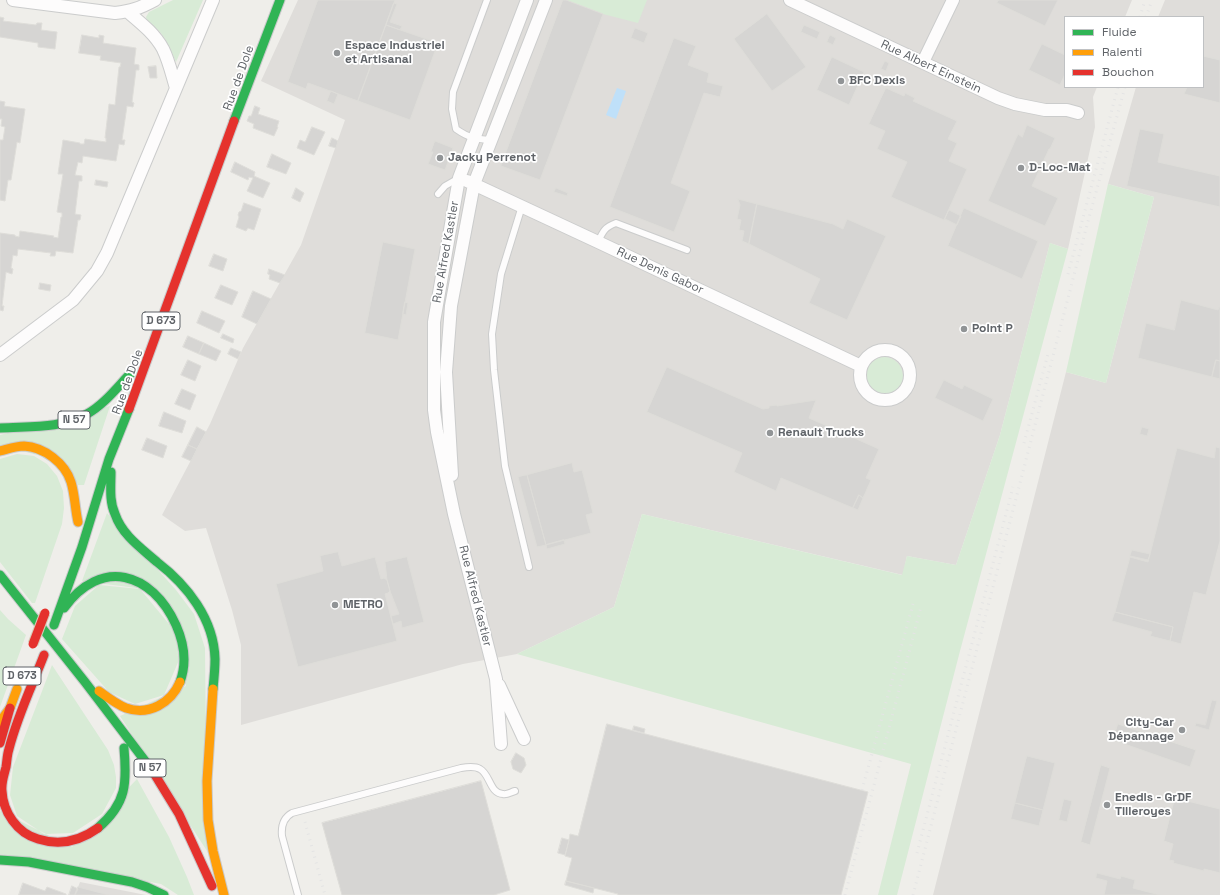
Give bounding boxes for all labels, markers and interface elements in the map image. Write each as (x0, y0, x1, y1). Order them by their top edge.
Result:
legend (1064, 16, 1204, 88)
text: Fluide (1102, 24, 1137, 40)
street label: Rue Albert Einstein (878, 37, 984, 97)
place label: Espace Industriel et Artisanal (345, 39, 445, 67)
street label: Rue de Dole (221, 43, 257, 113)
text: Ralenti (1102, 44, 1142, 60)
marker: Espace Industriel et Artisanal (332, 48, 342, 58)
text: Bouchon (1102, 64, 1154, 80)
place label: BFC Dexis (849, 74, 905, 88)
marker: BFC Dexis (836, 76, 846, 86)
place label: Jacky Perrenot (448, 151, 536, 165)
marker: Jacky Perrenot (435, 153, 445, 163)
place label: D-Loc-Mat (1029, 161, 1091, 175)
marker: D-Loc-Mat (1016, 163, 1026, 173)
street label: Rue Alfred Kastler (430, 200, 462, 304)
street label: Rue Denis Gabor (614, 245, 706, 297)
road number: D 673 (142, 312, 180, 330)
place label: Point P (972, 322, 1013, 336)
marker: Point P (959, 324, 969, 334)
street label: Rue de Dole (110, 347, 146, 417)
road number: N 57 (58, 411, 90, 429)
place label: Renault Trucks (778, 426, 864, 440)
marker: Renault Trucks (765, 428, 775, 438)
street label: Rue Alfred Kastler (455, 544, 495, 648)
place label: METRO (343, 598, 383, 612)
marker: METRO (330, 600, 340, 610)
road number: D 673 (3, 667, 41, 685)
place label: City-Car Dépannage (1108, 716, 1174, 744)
marker: City-Car Dépannage (1177, 725, 1187, 735)
road number: N 57 (134, 759, 166, 777)
place label: Enedis - GrDF Tilleroyes (1115, 791, 1191, 819)
marker: Enedis - GrDF Tilleroyes (1102, 800, 1112, 810)

